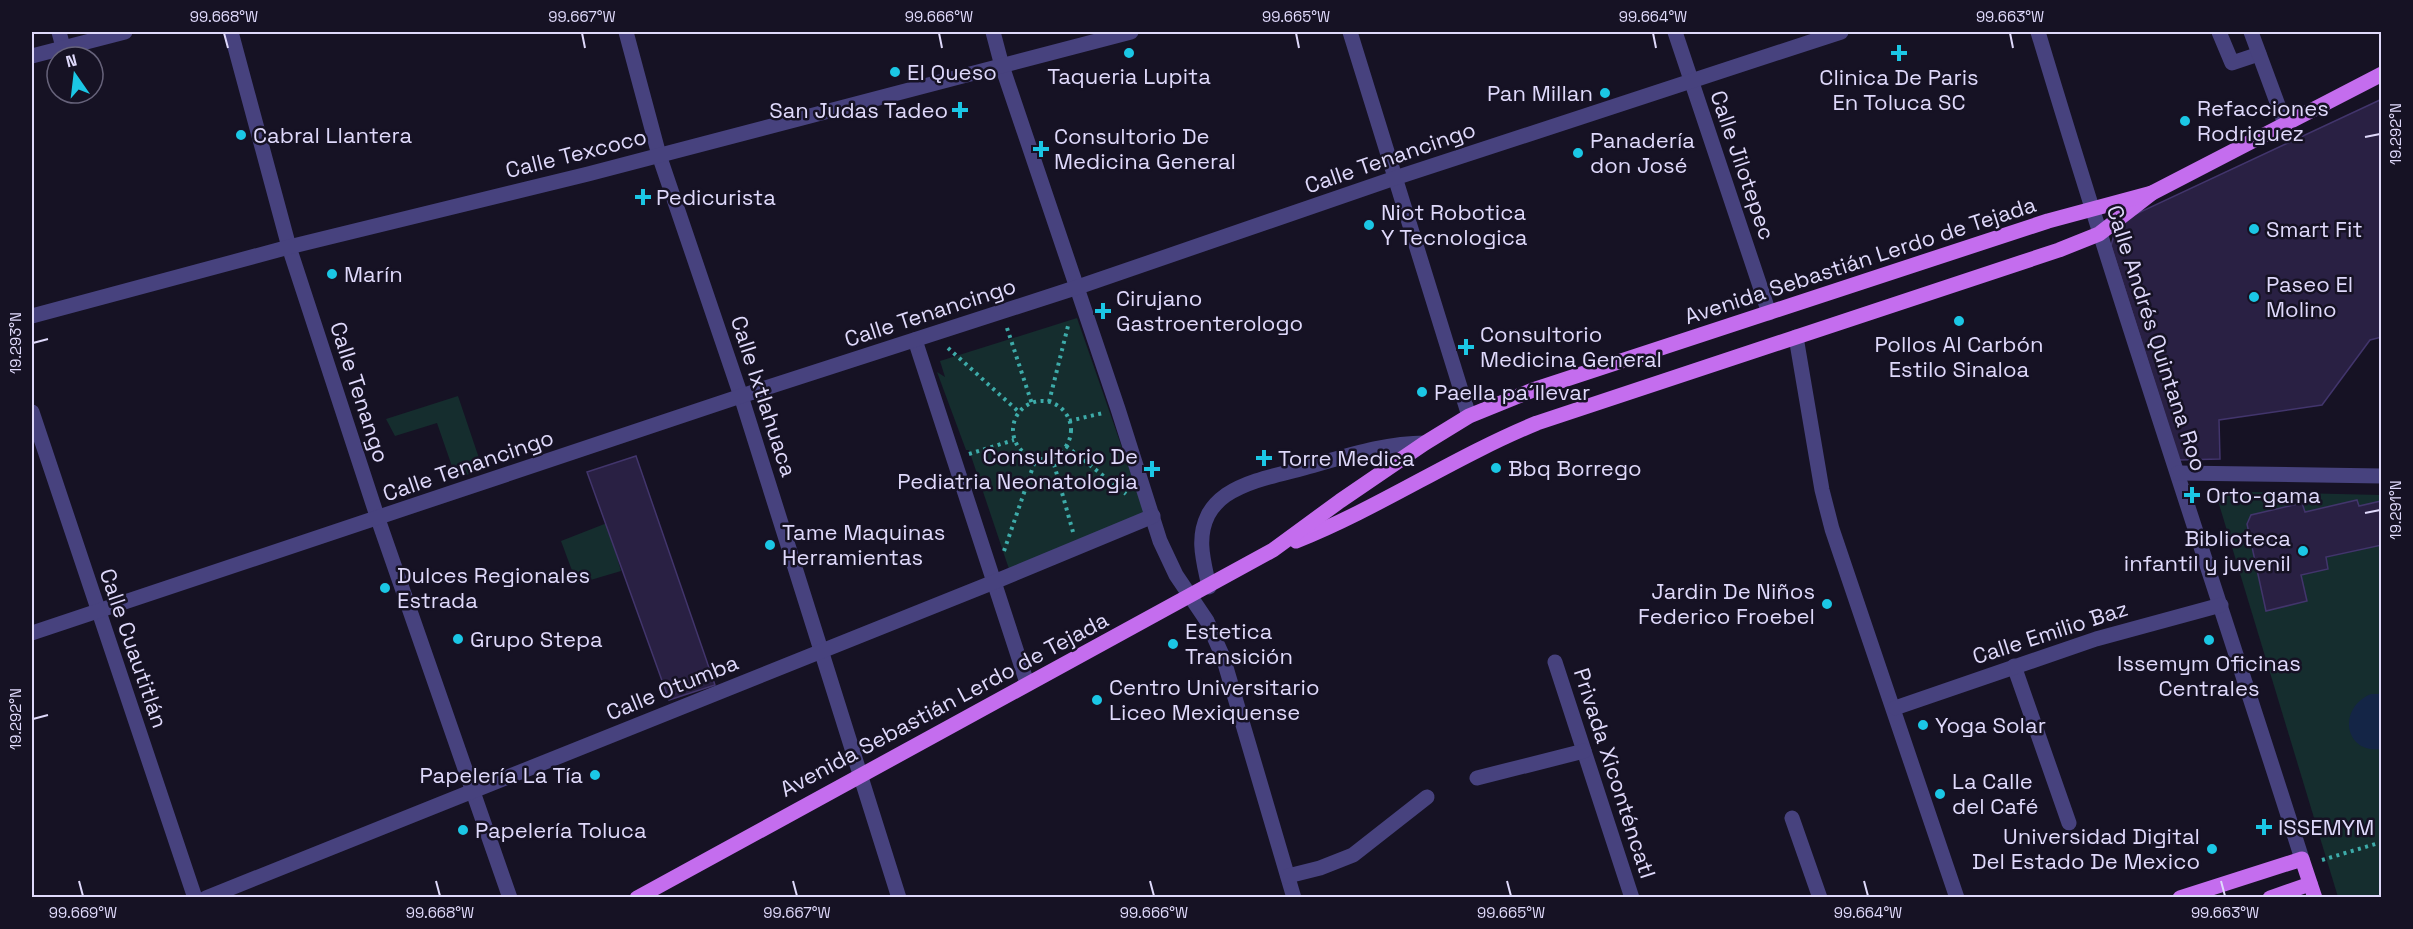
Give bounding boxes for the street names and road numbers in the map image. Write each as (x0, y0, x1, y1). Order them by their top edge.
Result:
street label: Calle Jilotepec (1704, 87, 1782, 243)
street label: Calle Tenancingo (1301, 115, 1479, 199)
street label: Calle Texcoco (502, 122, 650, 184)
street label: Avenida Sebastián Lerdo de Tejada (1681, 190, 2040, 330)
street label: Calle Andrés Quintana Roo (2101, 201, 2213, 475)
street label: Calle Tenancingo (841, 271, 1019, 353)
street label: Calle Ixtlahuaca (725, 312, 803, 480)
street label: Calle Tenango (324, 318, 396, 466)
street label: Calle Tenancingo (379, 423, 557, 507)
street label: Calle Cuautitlán (94, 565, 174, 731)
street label: Calle Emilio Baz (1969, 594, 2131, 670)
street label: Avenida Sebastián Lerdo de Tejada (775, 605, 1113, 803)
street label: Calle Otumba (602, 648, 743, 726)
street label: Privada Xiconténcatl (1568, 664, 1662, 882)

